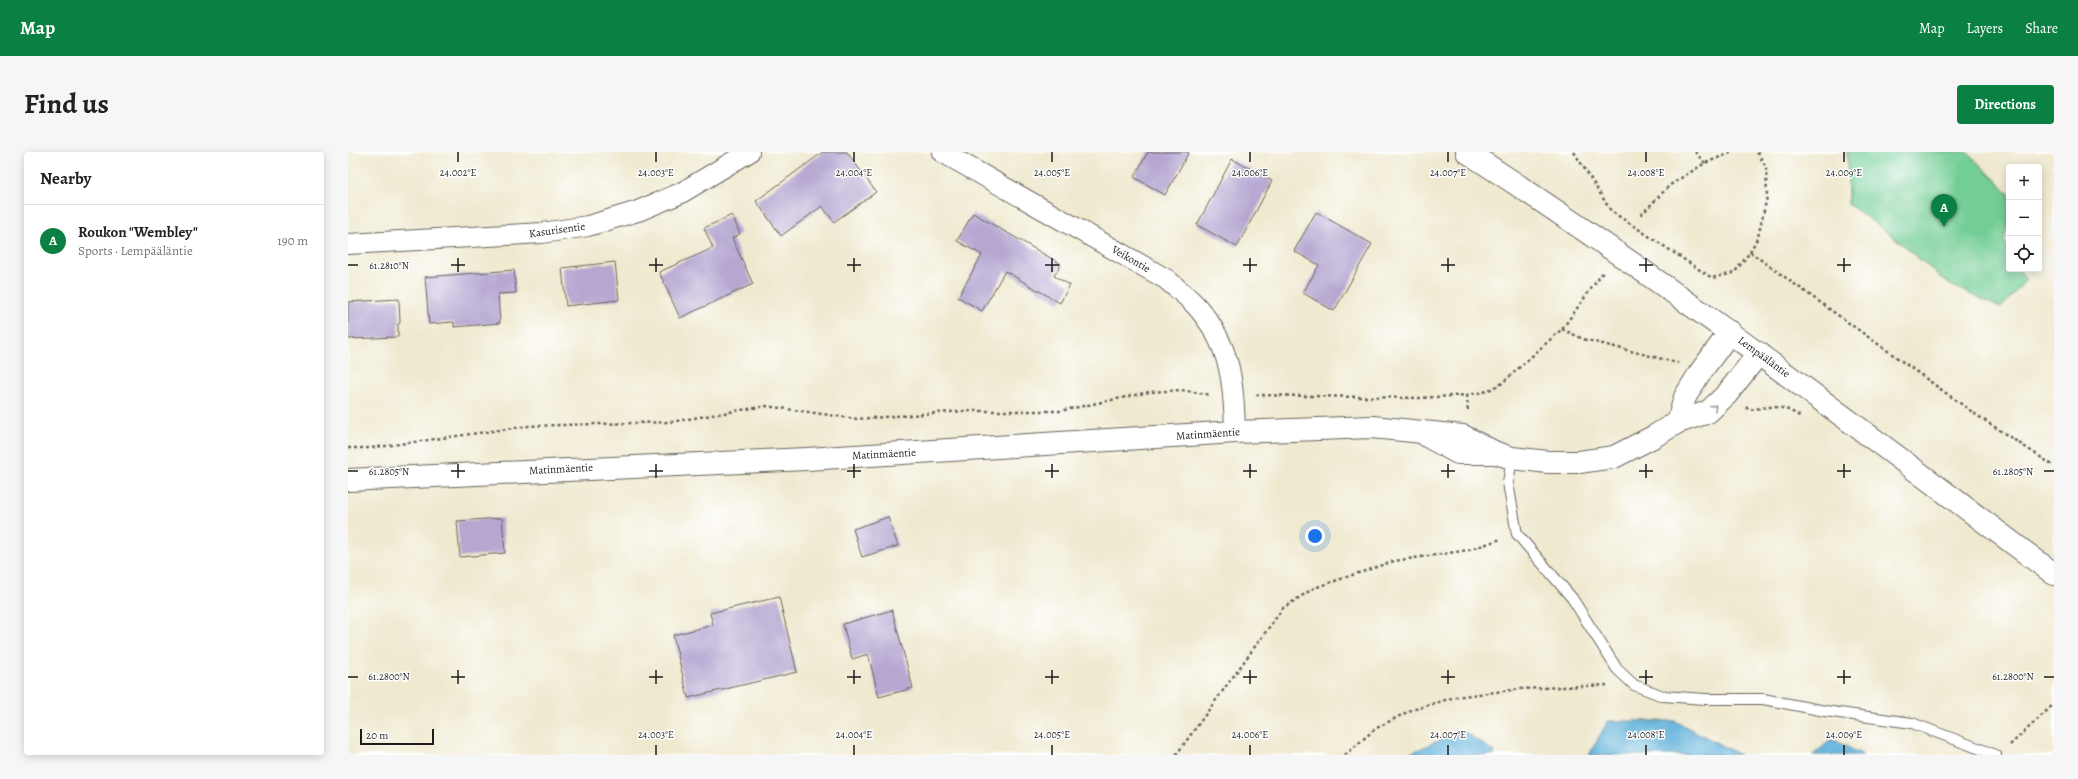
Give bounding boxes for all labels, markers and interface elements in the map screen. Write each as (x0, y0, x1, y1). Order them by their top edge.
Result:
text: Map (20, 15, 55, 41)
text: Map (1919, 19, 1945, 38)
text: Layers (1967, 19, 2003, 38)
text: Share (2025, 19, 2058, 38)
text: Find us (24, 85, 109, 123)
button: Directions (1957, 85, 2054, 124)
map controls (2006, 164, 2042, 272)
button: + (2006, 164, 2042, 200)
text: 24.002°E (440, 166, 476, 179)
text: 24.003°E (638, 166, 674, 179)
text: 24.004°E (836, 166, 872, 179)
text: 24.005°E (1034, 166, 1070, 179)
text: 24.006°E (1232, 166, 1268, 179)
text: 24.007°E (1430, 166, 1466, 179)
text: 24.008°E (1628, 166, 1664, 179)
text: 24.009°E (1826, 166, 1862, 179)
text: Nearby (40, 167, 91, 190)
pin: A (1931, 194, 1957, 227)
button: − (2006, 200, 2042, 236)
street label: Kasurisentie (528, 219, 586, 241)
text: Roukon "Wembley" (78, 222, 198, 242)
text: A (49, 232, 57, 249)
text: 190 m (277, 232, 308, 249)
button: locate (2006, 236, 2042, 272)
street label: Veikontie (1108, 241, 1153, 276)
text: Sports · Lempääläntie (78, 242, 193, 259)
text: 61.2810°N (369, 259, 409, 272)
street label: Lempääläntie (1735, 333, 1793, 381)
one-way arrow (1709, 404, 1717, 412)
street label: Matinmäentie (1176, 424, 1241, 444)
street label: Matinmäentie (852, 445, 916, 463)
street label: Matinmäentie (529, 460, 593, 478)
text: 61.2805°N (369, 465, 409, 478)
text: 61.2805°N (1993, 465, 2033, 478)
your location (1305, 526, 1325, 546)
text: 61.2800°N (368, 670, 410, 683)
text: 61.2800°N (1992, 670, 2034, 683)
scale bar (360, 727, 434, 746)
text: 20 m (366, 728, 388, 743)
text: 24.003°E (638, 728, 674, 741)
text: 24.004°E (836, 728, 872, 741)
text: 24.005°E (1034, 728, 1070, 741)
text: 24.006°E (1232, 728, 1268, 741)
text: 24.007°E (1430, 728, 1466, 741)
text: 24.008°E (1628, 728, 1664, 741)
text: 24.009°E (1826, 728, 1862, 741)

